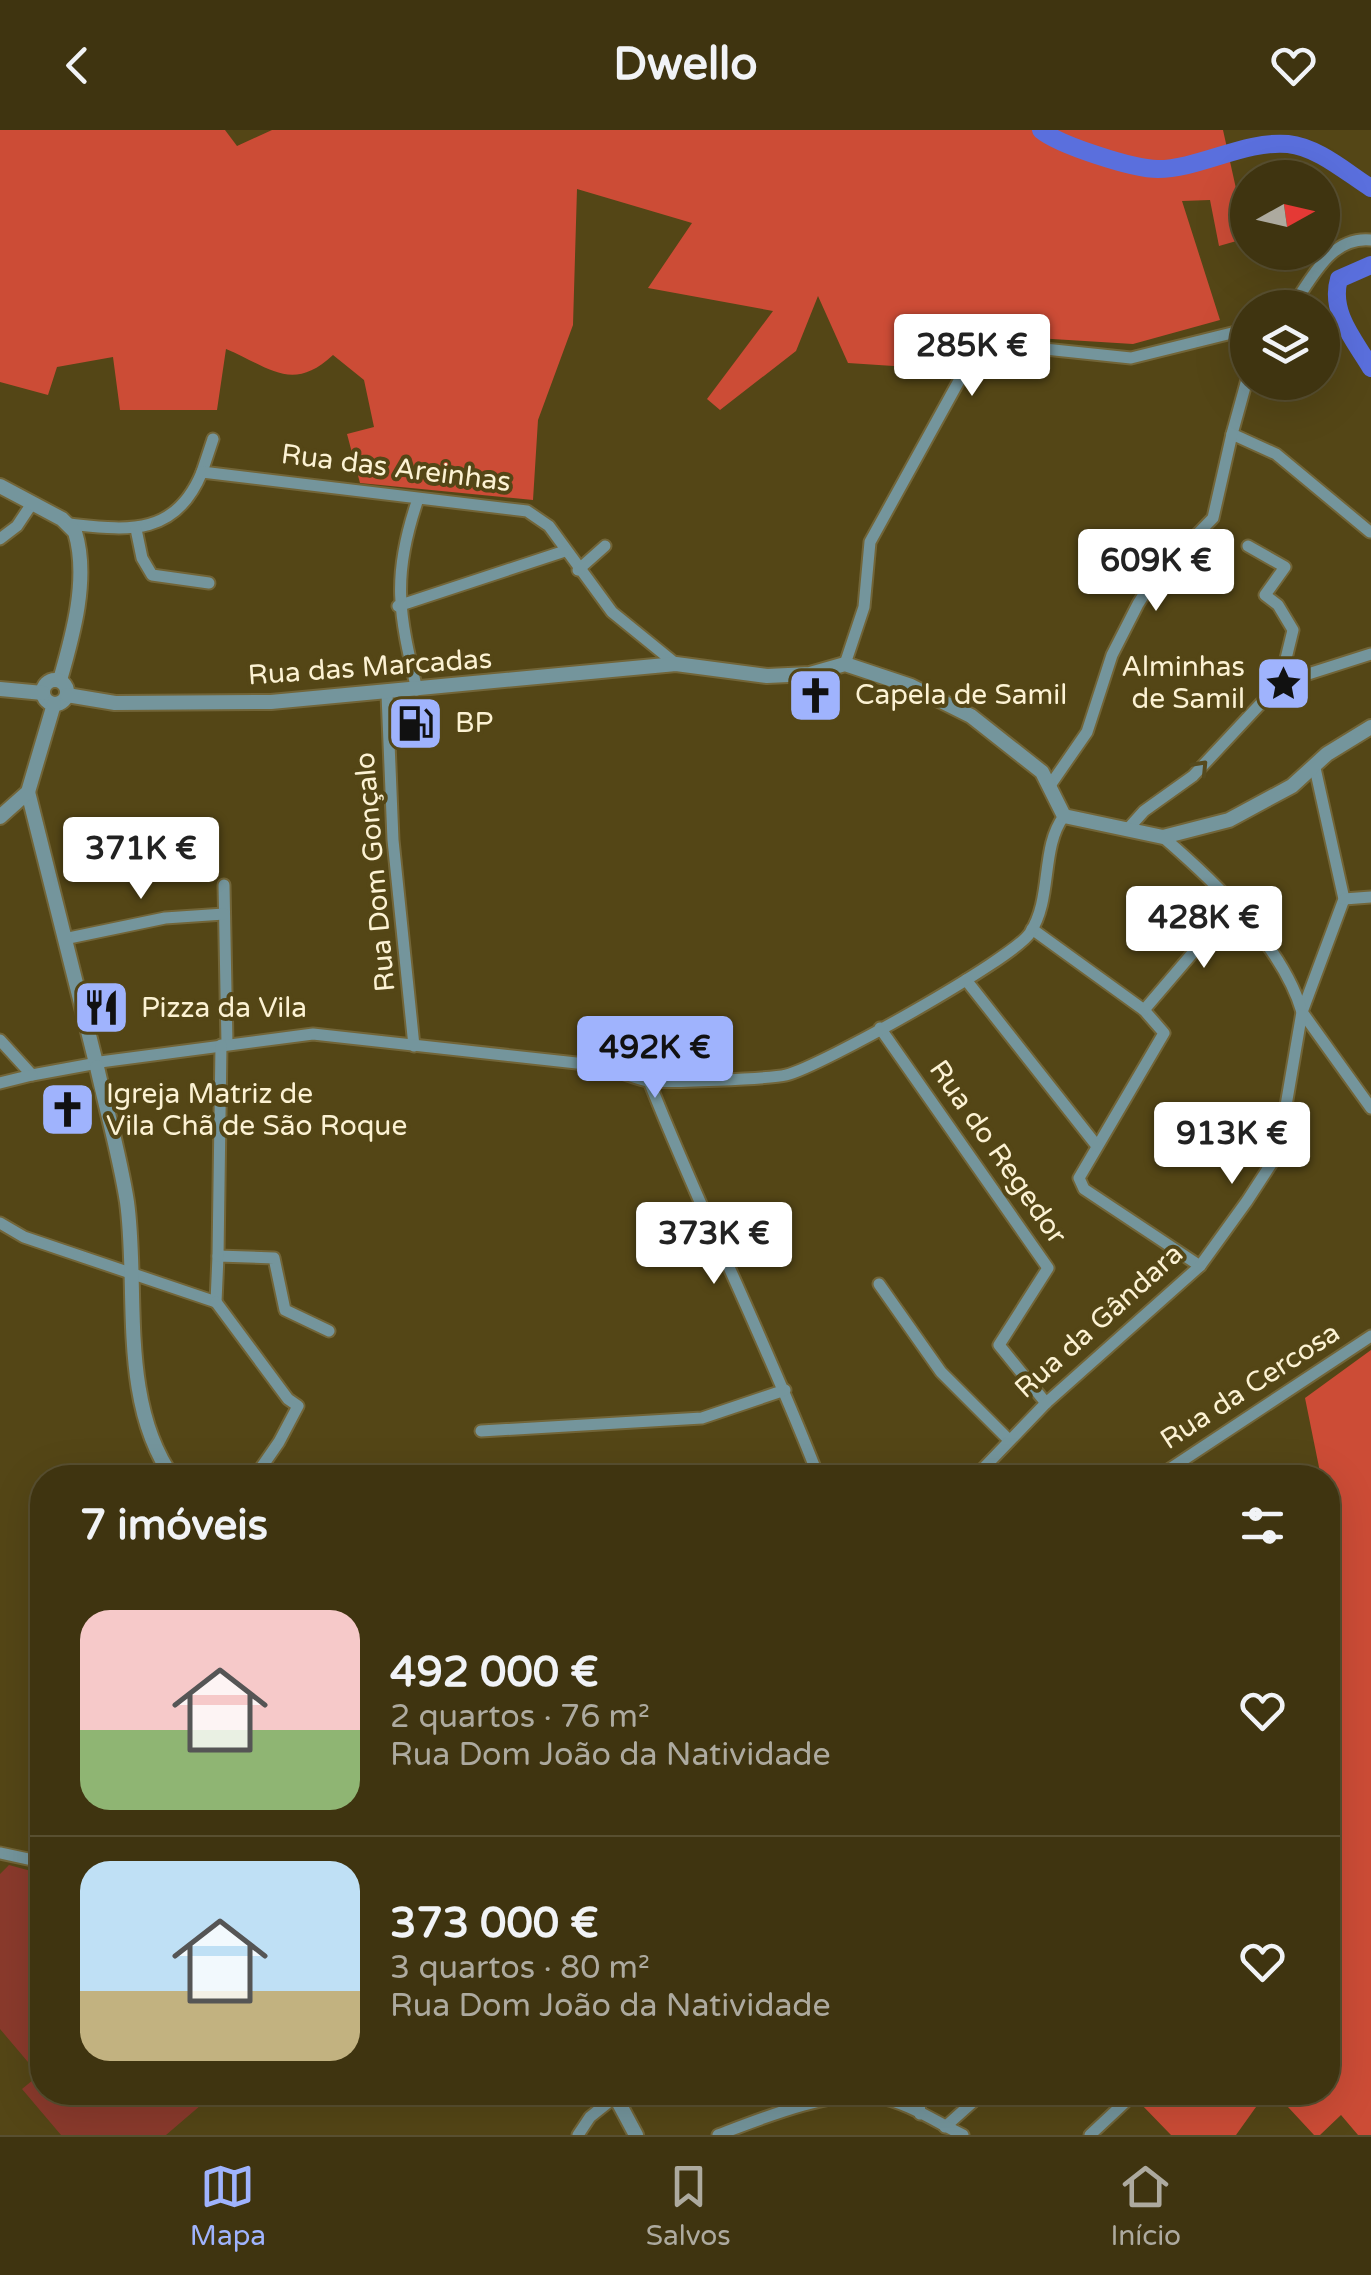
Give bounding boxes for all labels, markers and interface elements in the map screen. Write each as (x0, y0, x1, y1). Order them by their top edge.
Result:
icon: back (50, 38, 105, 93)
text: Dwello (613, 38, 758, 92)
icon: heart (1266, 38, 1321, 93)
north arrow (1230, 160, 1340, 270)
map controls (1230, 160, 1340, 400)
button: layers (1230, 290, 1340, 400)
pin: 285K € (891, 314, 1053, 399)
text: 285K € (916, 327, 1028, 365)
street label: Rua das Areinhas (279, 437, 513, 499)
pin: 609K € (1075, 529, 1237, 614)
text: 609K € (1100, 542, 1212, 580)
street label: Rua das Marcadas (247, 642, 493, 692)
place label: Alminhas de Samil (1121, 650, 1245, 716)
place icon: Alminhas de Samil (1254, 653, 1314, 713)
church icon: Capela de Samil (786, 665, 846, 725)
place label: Capela de Samil (855, 678, 1067, 712)
fuel station icon: BP (386, 693, 446, 753)
place label: BP (455, 706, 493, 740)
street label: Rua Dom Gonçalo (348, 751, 402, 993)
one-way arrow (1189, 760, 1207, 778)
pin: 371K € (60, 817, 222, 902)
text: 371K € (85, 830, 197, 868)
pin: 428K € (1123, 886, 1285, 971)
text: 428K € (1148, 899, 1260, 937)
restaurant icon: Pizza da Vila (72, 978, 132, 1038)
place label: Pizza da Vila (141, 991, 307, 1025)
pin: 492K € (574, 1016, 736, 1101)
text: 492K € (599, 1029, 711, 1067)
street label: Rua do Regedor (922, 1053, 1074, 1251)
place label: Igreja Matriz de Vila Chã de São Roque (106, 1077, 407, 1143)
church icon: Igreja Matriz de Vila Chã de São Roque (37, 1080, 97, 1140)
pin: 913K € (1151, 1102, 1313, 1187)
text: 913K € (1176, 1115, 1288, 1153)
pin: 373K € (633, 1202, 795, 1287)
text: 373K € (658, 1215, 770, 1253)
street label: Rua da Gândara (1008, 1237, 1190, 1405)
street label: Rua da Cercosa (1154, 1315, 1346, 1457)
icon: filters (1235, 1498, 1290, 1553)
text: 7 imóveis (80, 1500, 268, 1551)
text: 492 000 € (390, 1647, 599, 1698)
icon: home (160, 1650, 280, 1770)
icon: heart (1235, 1683, 1290, 1738)
text: 2 quartos · 76 m² (390, 1698, 650, 1736)
text: Rua Dom João da Natividade (390, 1736, 831, 1774)
text: 373 000 € (390, 1898, 599, 1949)
icon: home (160, 1901, 280, 2021)
icon: heart (1235, 1934, 1290, 1989)
text: 3 quartos · 80 m² (390, 1949, 650, 1987)
text: Rua Dom João da Natividade (390, 1987, 831, 2025)
tab: Mapa (190, 2159, 266, 2253)
tab: Salvos (646, 2159, 731, 2253)
tab: Início (1111, 2159, 1181, 2253)

